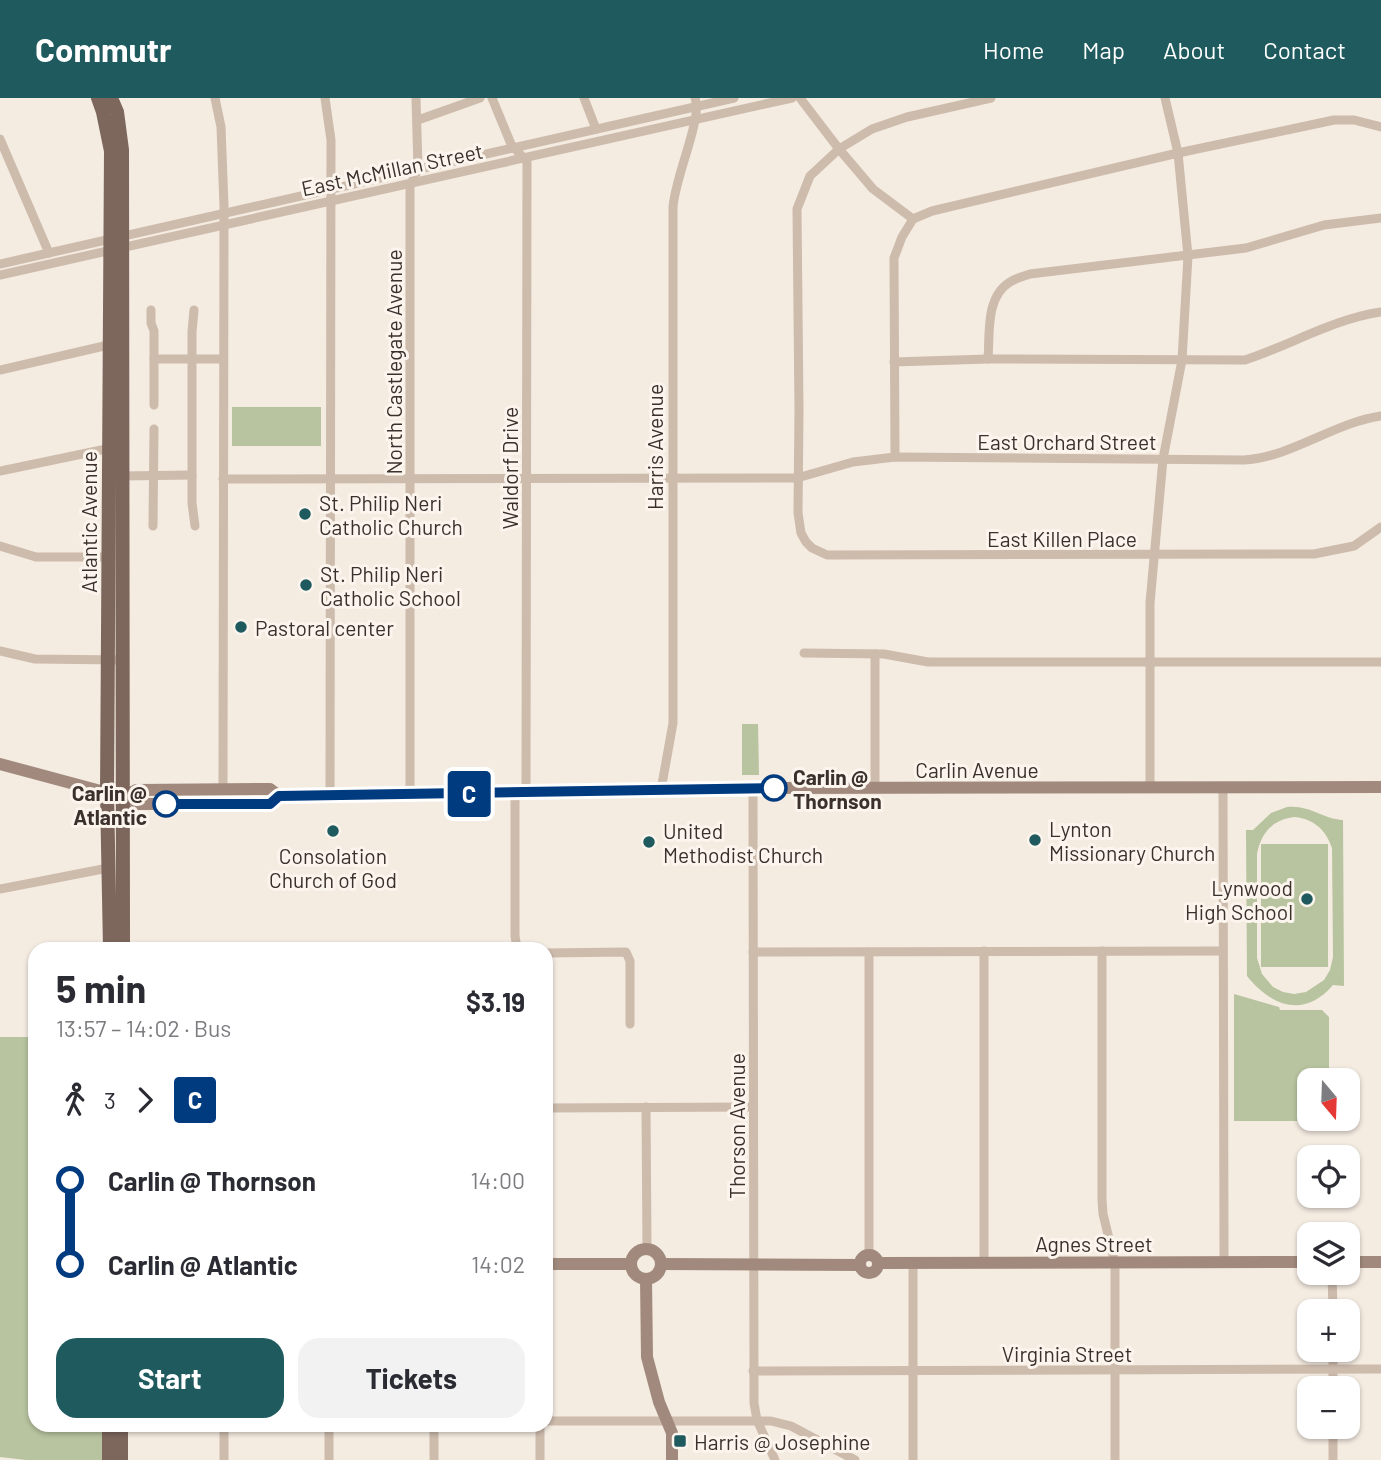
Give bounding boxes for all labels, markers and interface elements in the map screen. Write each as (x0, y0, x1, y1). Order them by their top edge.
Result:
text: Commutr (35, 29, 172, 69)
text: Home (983, 35, 1044, 64)
text: Map (1082, 35, 1125, 64)
text: About (1163, 35, 1225, 64)
text: Contact (1263, 35, 1346, 64)
street label: East McMillan Street (299, 138, 485, 200)
street label: North Castlegate Avenue (381, 249, 406, 475)
street label: Harris Avenue (642, 384, 667, 510)
street label: Waldorf Drive (497, 407, 522, 529)
street label: East Orchard Street (977, 429, 1157, 454)
street label: Atlantic Avenue (76, 451, 101, 593)
place label: St. Philip Neri Catholic Church (319, 490, 463, 539)
marker: St. Philip Neri Catholic Church (297, 506, 313, 522)
street label: East Killen Place (987, 526, 1137, 551)
place label: St. Philip Neri Catholic School (320, 561, 461, 610)
marker: St. Philip Neri Catholic School (298, 577, 314, 593)
place label: Pastoral center (255, 615, 394, 640)
marker: Pastoral center (233, 619, 249, 635)
street label: Carlin Avenue (915, 757, 1039, 782)
place label: Carlin @ Thornson (793, 764, 882, 813)
line badge: C (446, 771, 492, 817)
marker: Carlin @ Thornson (761, 775, 787, 801)
text: C (462, 779, 476, 808)
place label: Carlin @ Atlantic (72, 780, 147, 829)
marker: Carlin @ Atlantic (153, 791, 179, 817)
place label: Lynton Missionary Church (1049, 816, 1215, 865)
place label: United Methodist Church (663, 818, 823, 867)
marker: Consolation Church of God (325, 823, 341, 839)
marker: Lynton Missionary Church (1027, 832, 1043, 848)
marker: United Methodist Church (641, 834, 657, 850)
place label: Consolation Church of God (269, 843, 397, 892)
place label: Lynwood High School (1185, 875, 1293, 924)
marker: Lynwood High School (1299, 891, 1315, 907)
text: 5 min (56, 965, 146, 1011)
text: $3.19 (466, 986, 525, 1017)
text: 13:57 – 14:02 · Bus (56, 1014, 231, 1042)
street label: Thorson Avenue (724, 1053, 749, 1199)
north arrow (1297, 1068, 1360, 1130)
map controls (1297, 1068, 1360, 1439)
icon: walk (56, 1081, 94, 1119)
icon: forward (126, 1081, 164, 1119)
text: C (188, 1085, 202, 1114)
text: 3 (104, 1086, 116, 1114)
button: locate (1297, 1145, 1360, 1208)
text: Carlin @ Thornson (108, 1165, 316, 1196)
text: 14:00 (470, 1166, 525, 1194)
button: layers (1297, 1222, 1360, 1285)
street label: Agnes Street (1035, 1231, 1153, 1256)
text: Carlin @ Atlantic (108, 1249, 298, 1280)
text: 14:02 (471, 1250, 525, 1278)
button: + (1297, 1299, 1360, 1362)
button: Start (56, 1338, 284, 1418)
button: Tickets (298, 1338, 525, 1418)
street label: Virginia Street (1002, 1341, 1132, 1366)
button: − (1297, 1376, 1360, 1439)
place label: Harris @ Josephine (694, 1429, 870, 1454)
marker: Harris @ Josephine (672, 1433, 688, 1449)

